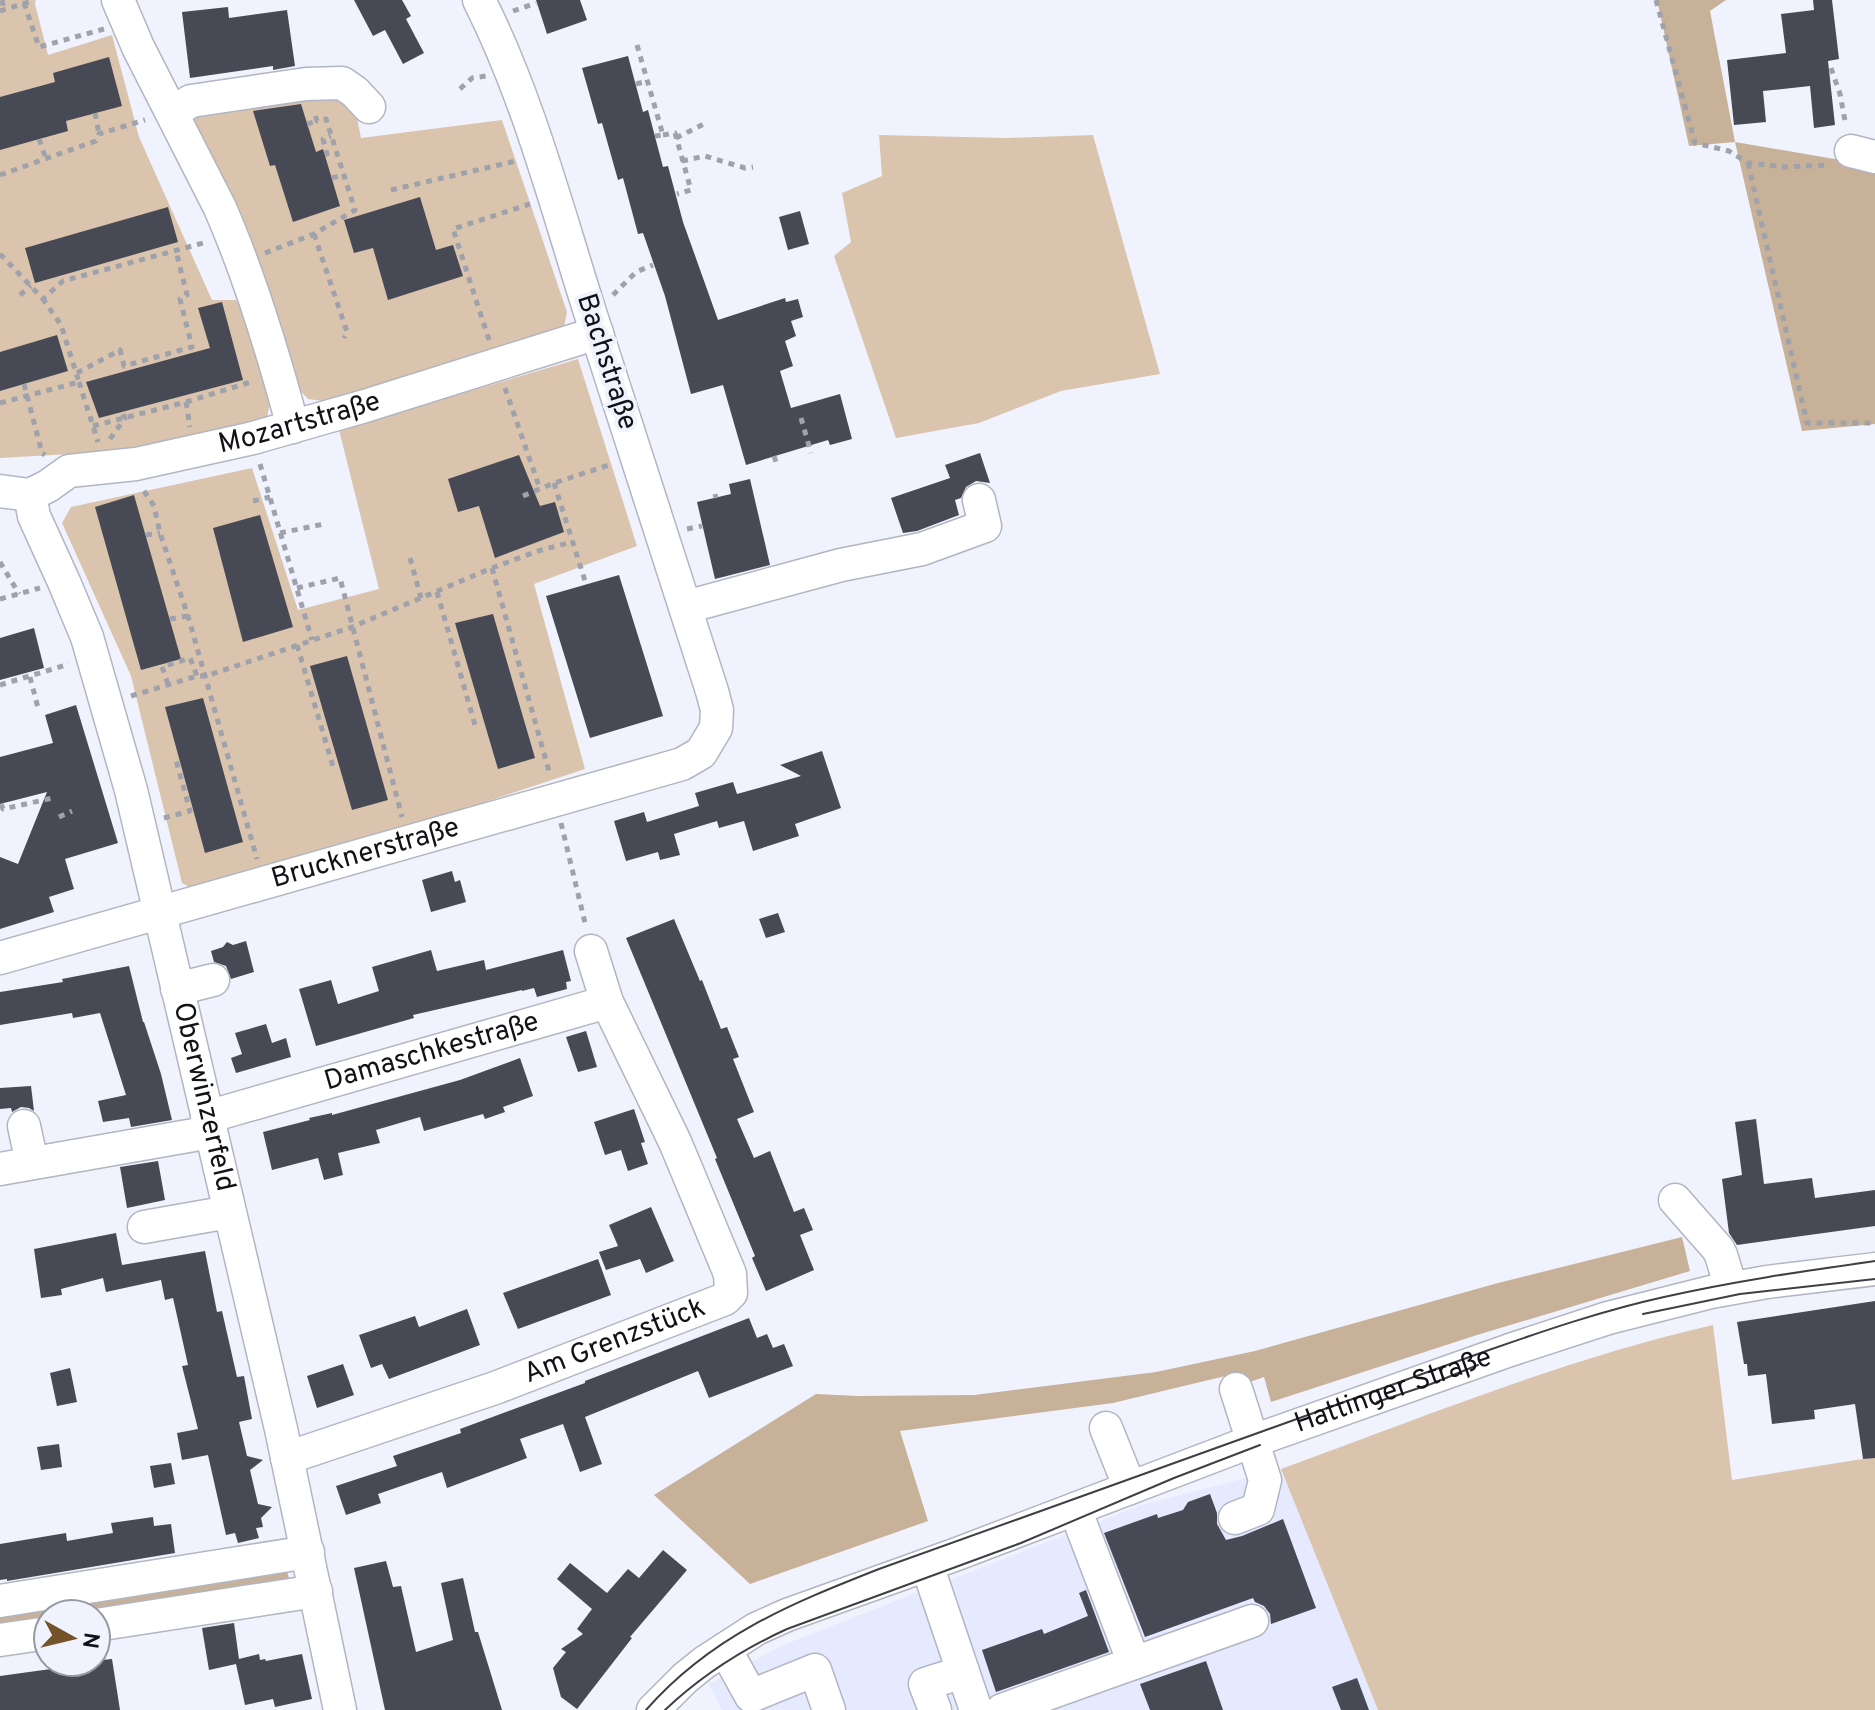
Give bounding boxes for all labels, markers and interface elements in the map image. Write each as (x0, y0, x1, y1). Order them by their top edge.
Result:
street label: Bachstraße (567, 289, 645, 435)
street label: Mozartstraße (215, 384, 385, 463)
street label: Brucknerstraße (267, 810, 464, 898)
street label: Oberwinzerfeld (163, 999, 243, 1195)
street label: Damaschkestraße (320, 1004, 543, 1100)
street label: Am Grenzstück (519, 1290, 711, 1393)
street label: Hattinger Straße (1290, 1340, 1497, 1443)
north arrow (32, 1598, 112, 1678)
text: N (75, 1631, 104, 1650)

